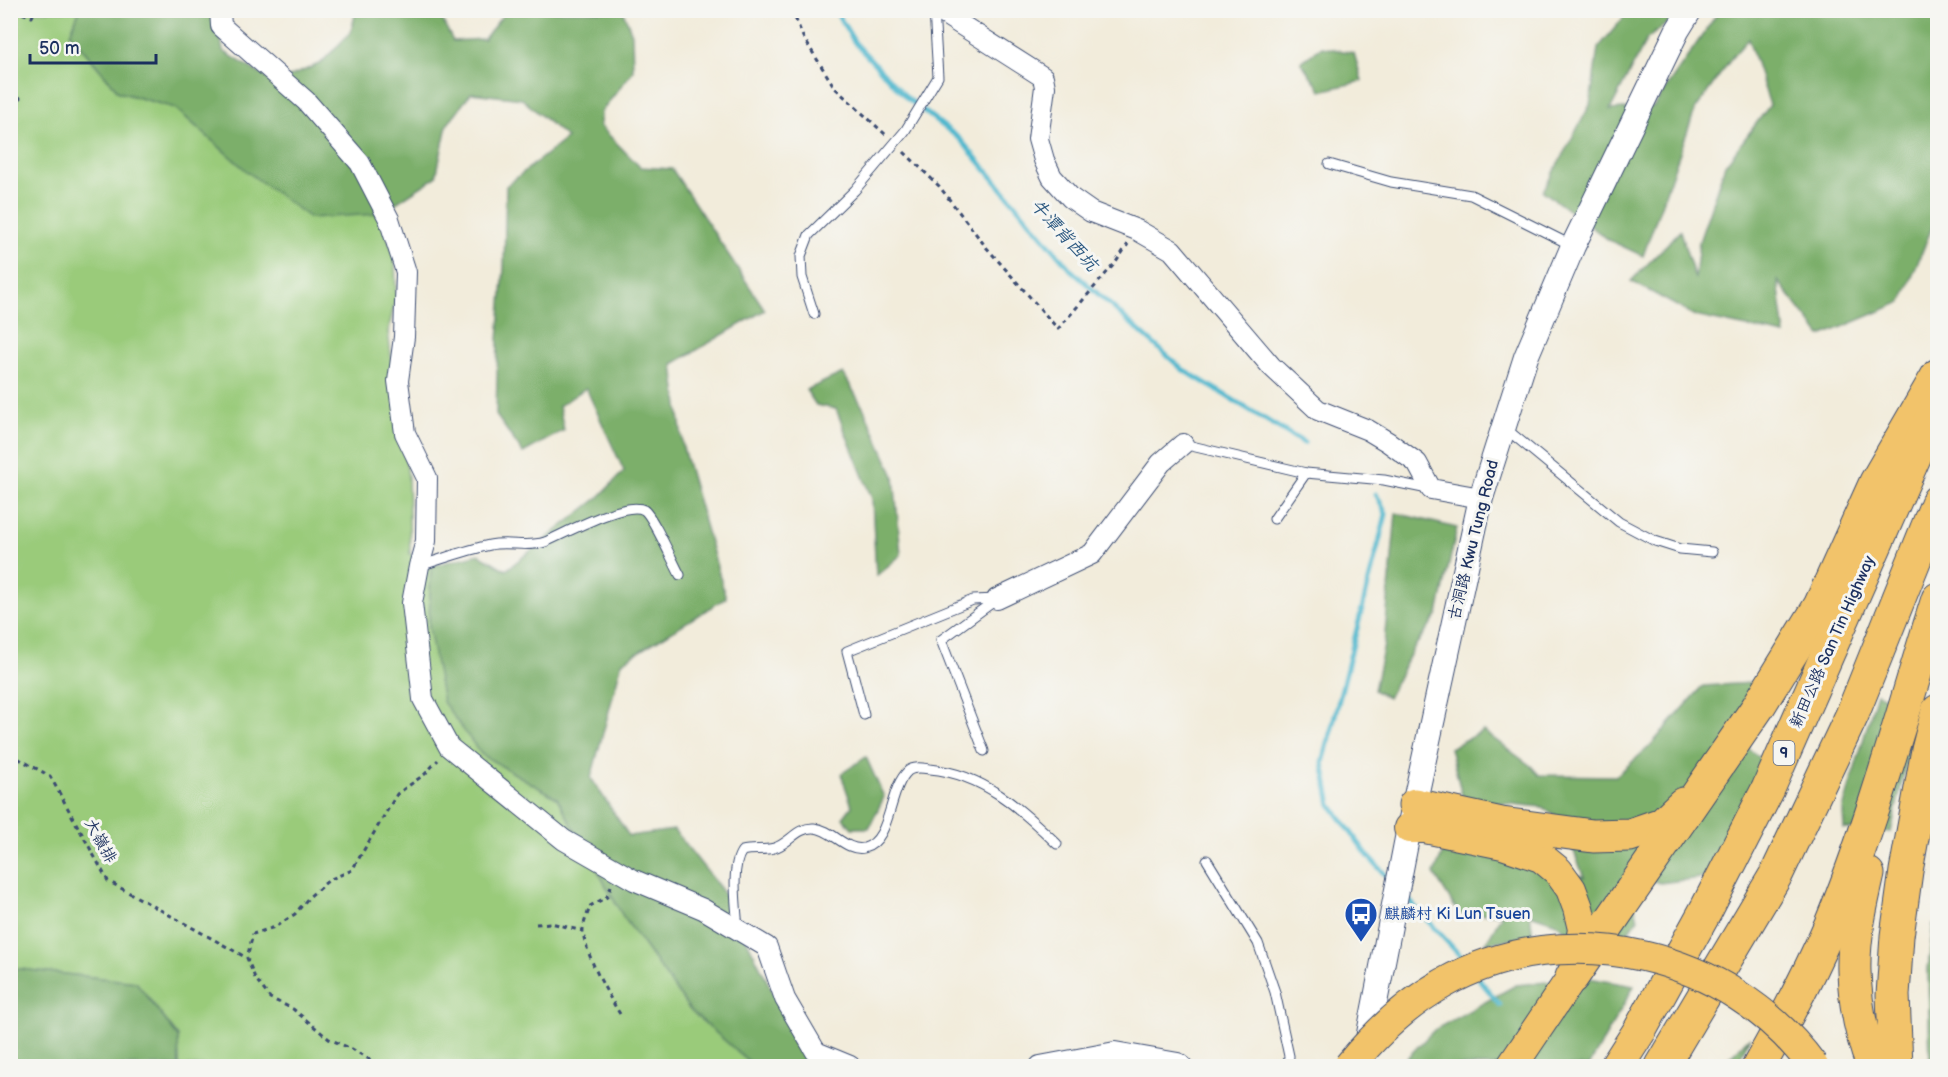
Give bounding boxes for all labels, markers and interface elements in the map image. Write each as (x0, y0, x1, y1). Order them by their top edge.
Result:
scale bar (30, 27, 156, 65)
text: 50 m (39, 38, 80, 59)
water label: 牛潭背西坑 (1026, 195, 1103, 277)
street label: 古洞路 Kwu Tung Road (1445, 458, 1503, 622)
street label: 新田公路 San Tin Highway (1786, 552, 1880, 731)
road number: 9 (1774, 741, 1794, 765)
street label: 大嶺排 (80, 815, 120, 867)
bus stop icon: 麒麟村 Ki Lun Tsuen (1343, 896, 1379, 943)
place label: 麒麟村 Ki Lun Tsuen (1384, 905, 1531, 924)

